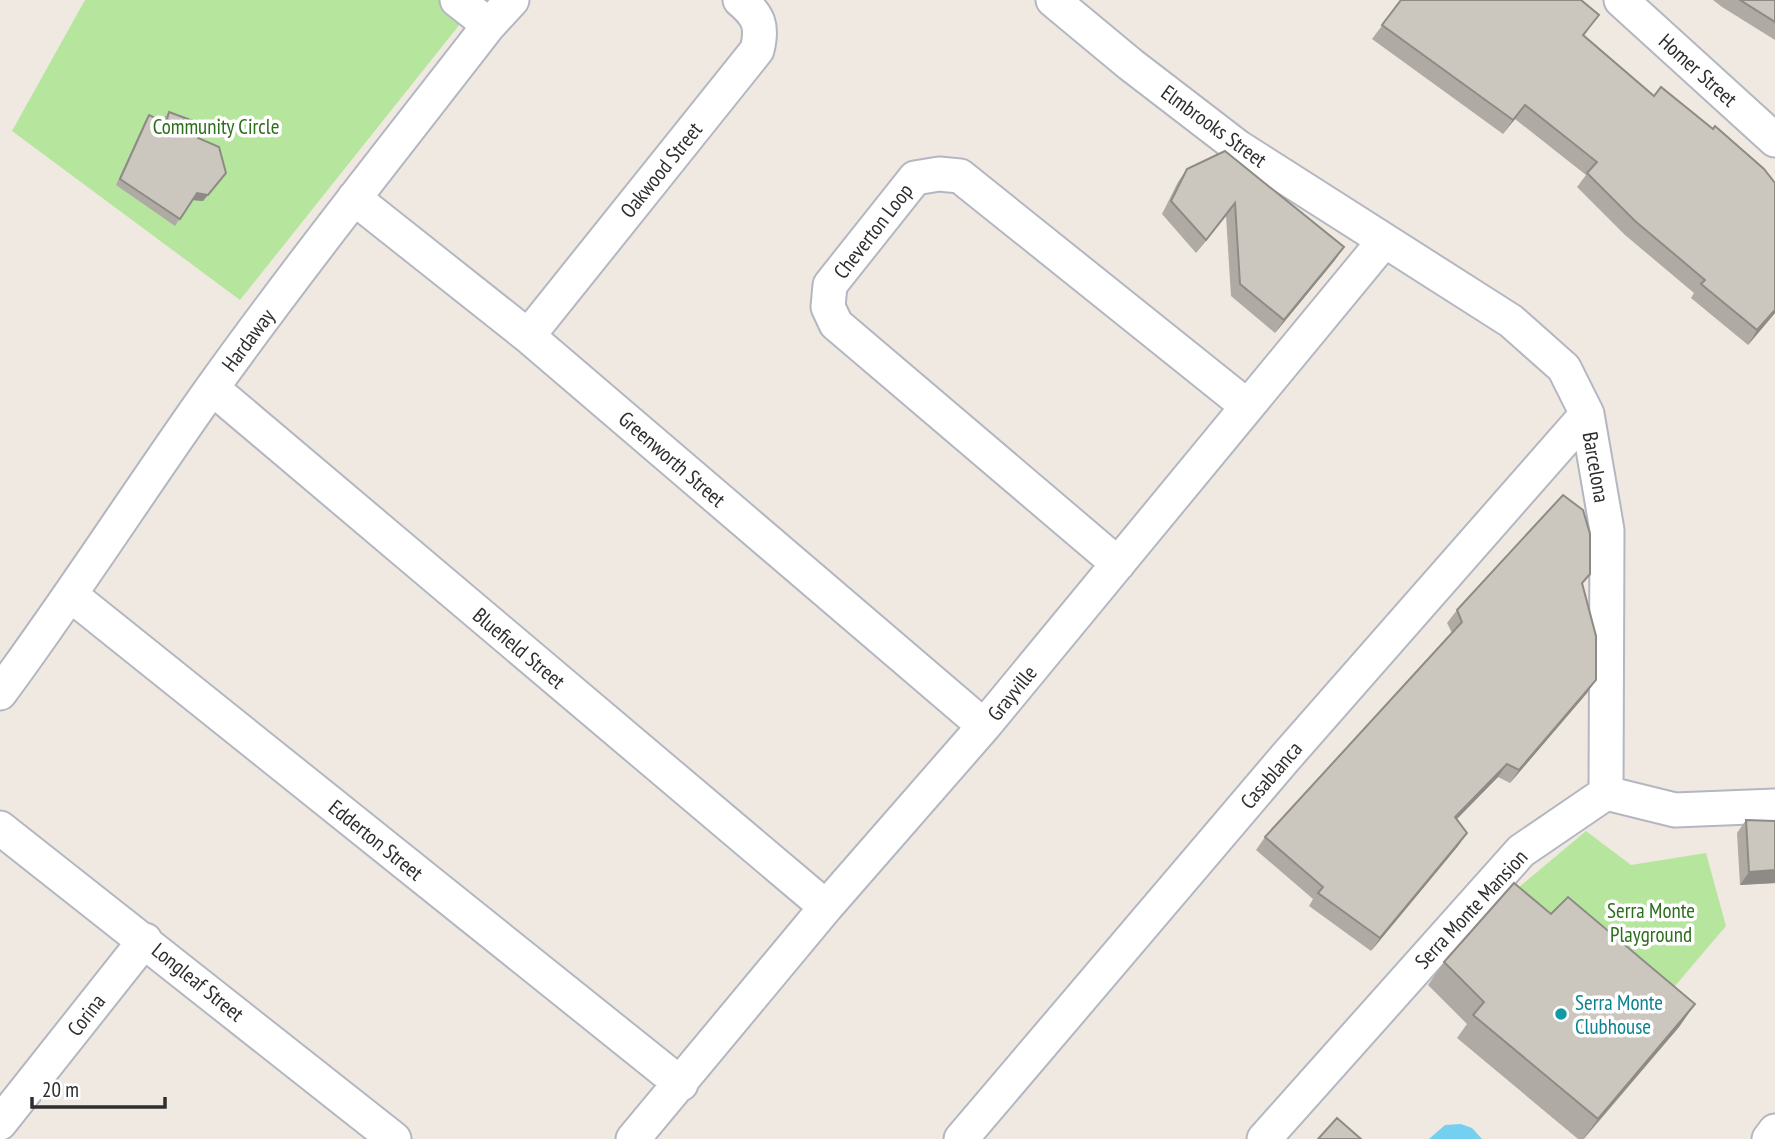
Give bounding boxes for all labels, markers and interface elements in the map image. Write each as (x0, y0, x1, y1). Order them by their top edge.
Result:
street label: Homer Street (1653, 28, 1743, 112)
street label: Elmbrooks Street (1156, 79, 1272, 173)
park label: Community Circle (153, 113, 279, 140)
street label: Oakwood Street (614, 116, 708, 223)
street label: Cheverton Loop (827, 178, 919, 284)
street label: Hardaway (216, 303, 280, 377)
street label: Greenworth Street (613, 405, 731, 513)
street label: Barcelona (1577, 429, 1615, 505)
street label: Bluefield Street (467, 602, 571, 695)
street label: Grayville (981, 660, 1043, 726)
street label: Casablanca (1234, 736, 1308, 814)
street label: Edderton Street (323, 794, 429, 886)
street label: Serra Monte Mansion (1409, 844, 1533, 974)
park label: Serra Monte Playground (1607, 897, 1695, 948)
street label: Longleaf Street (147, 937, 250, 1027)
street label: Corina (61, 989, 111, 1041)
place label: Serra Monte Clubhouse (1575, 989, 1663, 1040)
marker: Serra Monte Clubhouse (1553, 1006, 1569, 1022)
scale bar (32, 1066, 164, 1110)
text: 20 m (42, 1076, 79, 1103)

